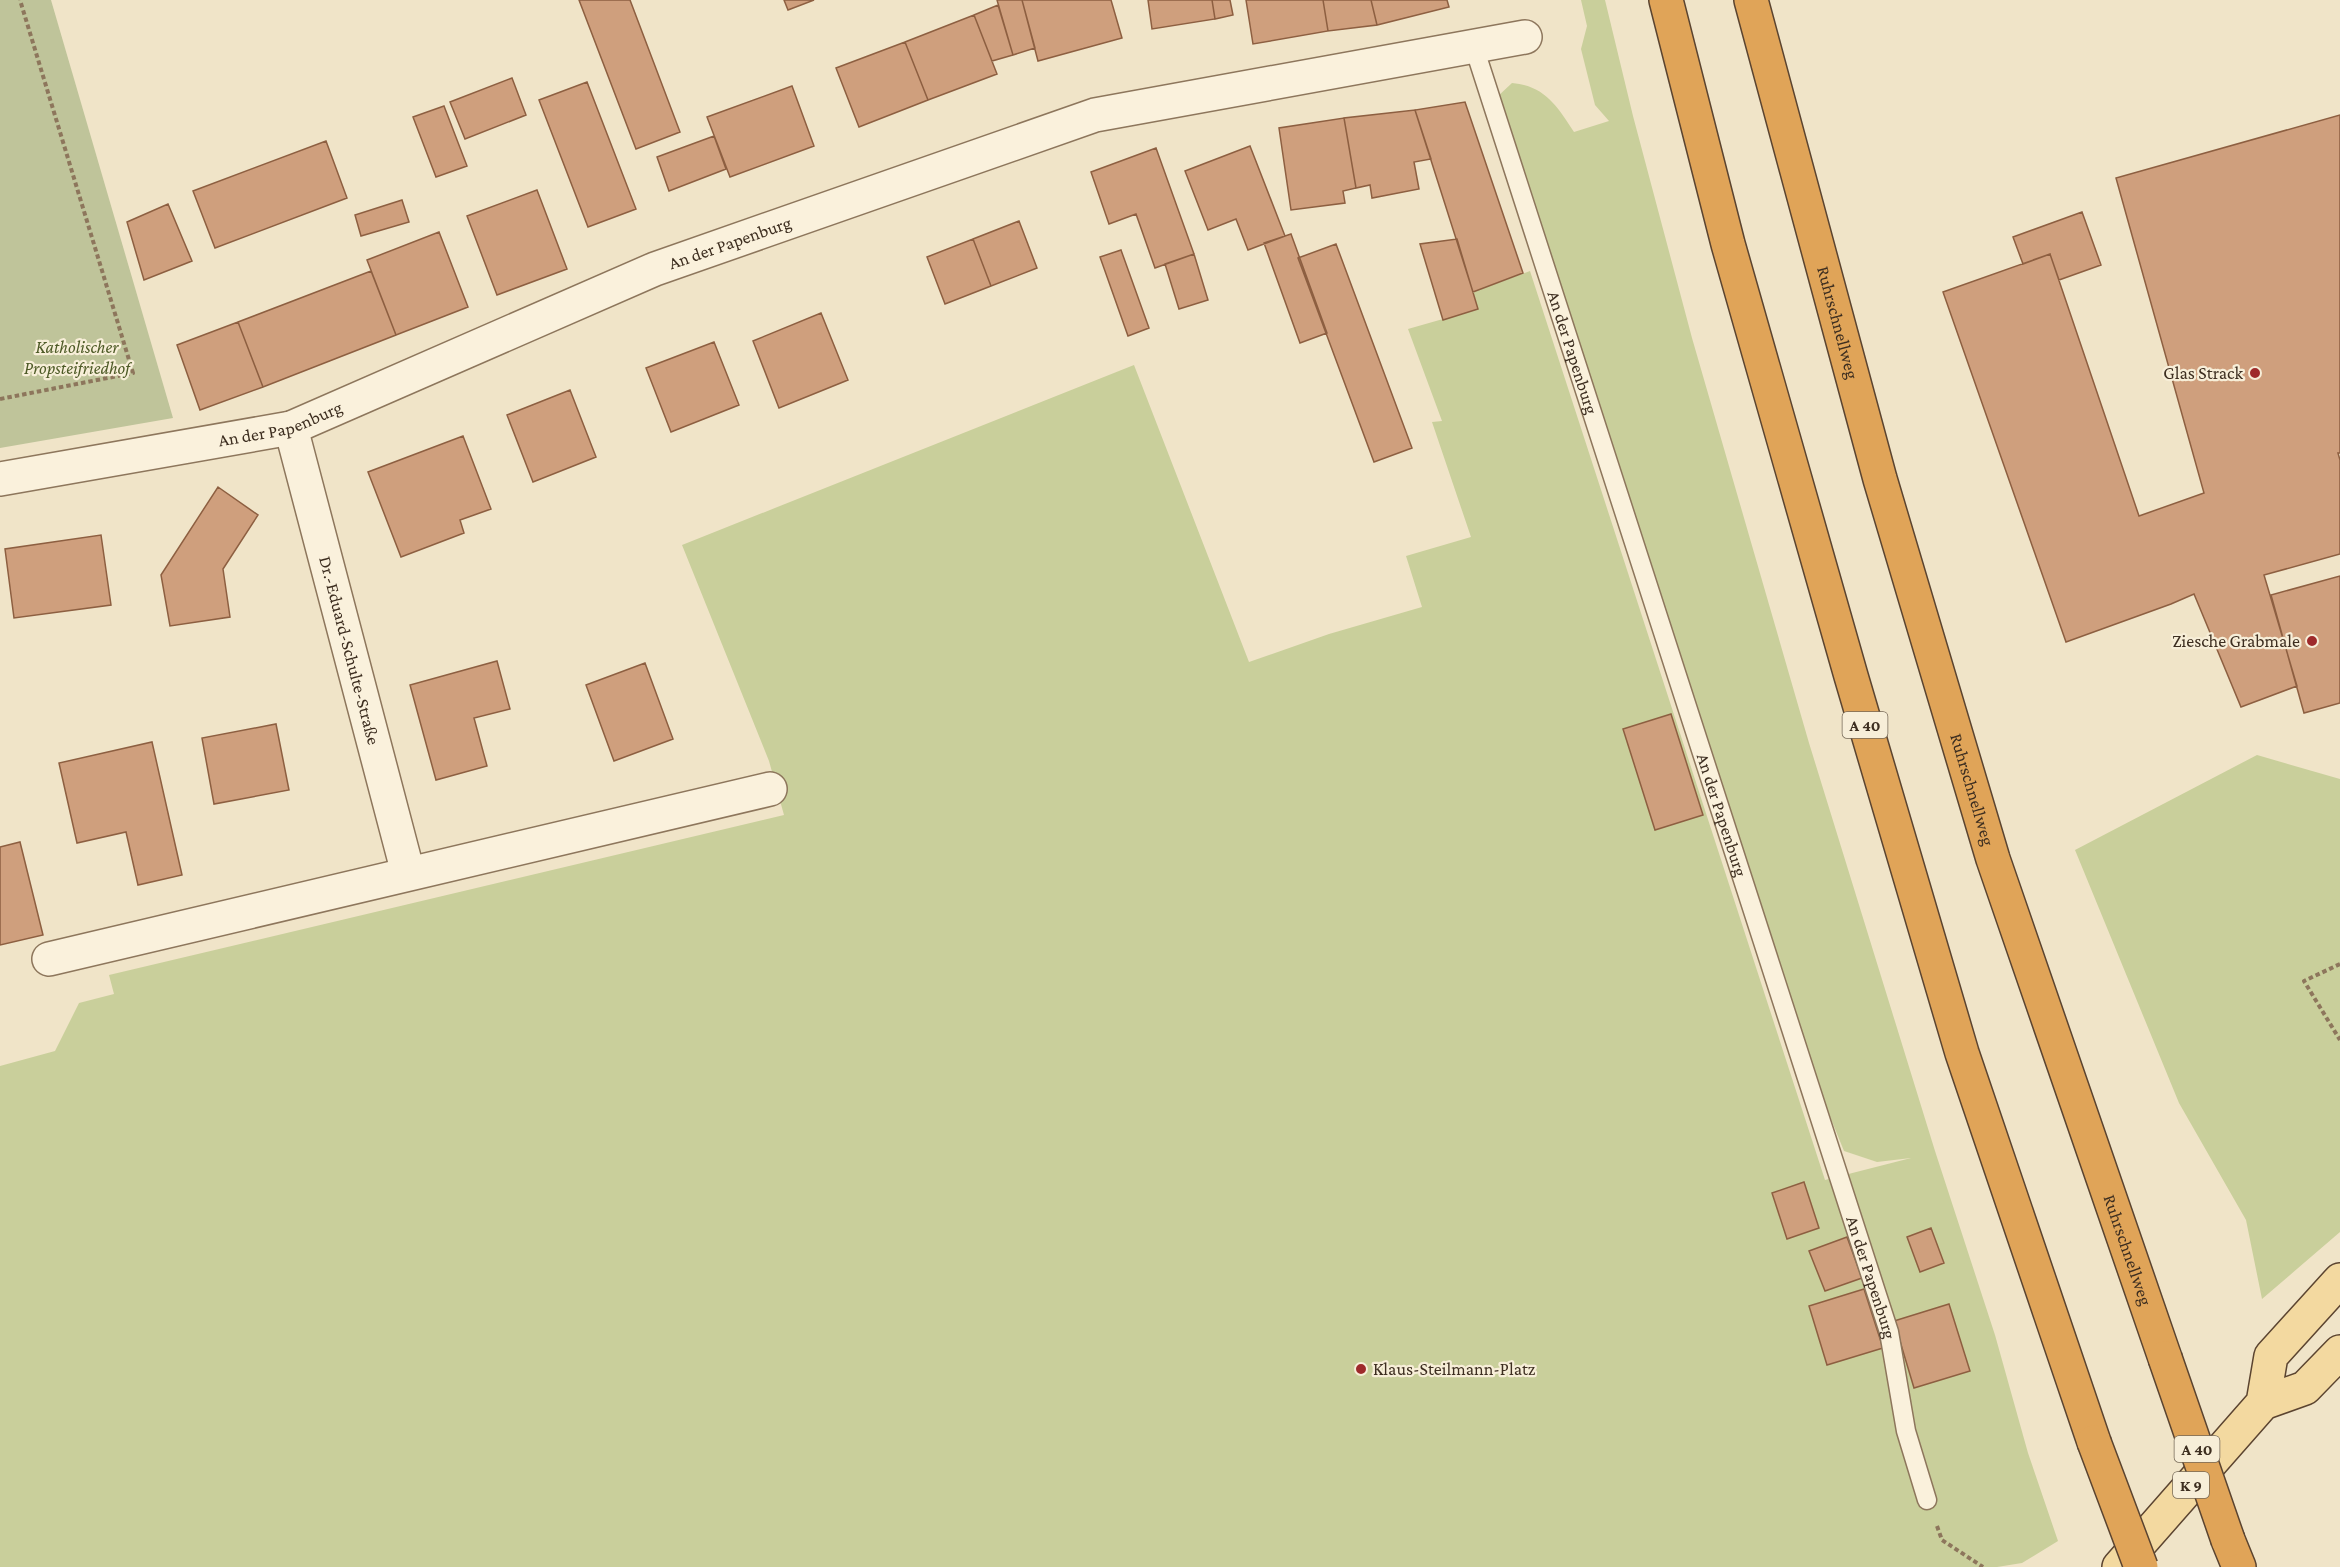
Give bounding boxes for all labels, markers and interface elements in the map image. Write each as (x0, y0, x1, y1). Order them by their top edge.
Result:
street label: An der Papenburg (666, 212, 794, 273)
street label: Ruhrschnellweg (1813, 264, 1863, 381)
street label: An der Papenburg (1543, 288, 1602, 417)
park label: Katholischer Propsteifriedhof (24, 337, 132, 378)
place label: Glas Strack (2163, 363, 2243, 383)
marker: Glas Strack (2248, 366, 2262, 380)
street label: An der Papenburg (217, 397, 345, 451)
street label: Dr.-Eduard-Schulte-Straße (315, 554, 384, 747)
place label: Ziesche Grabmale (2172, 631, 2300, 651)
marker: Ziesche Grabmale (2305, 634, 2319, 648)
road number: A 40 (1842, 712, 1888, 738)
street label: Ruhrschnellweg (1946, 731, 1999, 848)
street label: An der Papenburg (1693, 751, 1751, 879)
street label: Ruhrschnellweg (2099, 1192, 2156, 1308)
street label: An der Papenburg (1842, 1213, 1900, 1341)
place label: Klaus-Steilmann-Platz (1373, 1359, 1536, 1379)
marker: Klaus-Steilmann-Platz (1354, 1362, 1368, 1376)
road number: A 40 (2174, 1436, 2220, 1462)
road number: K 9 (2173, 1472, 2209, 1498)

